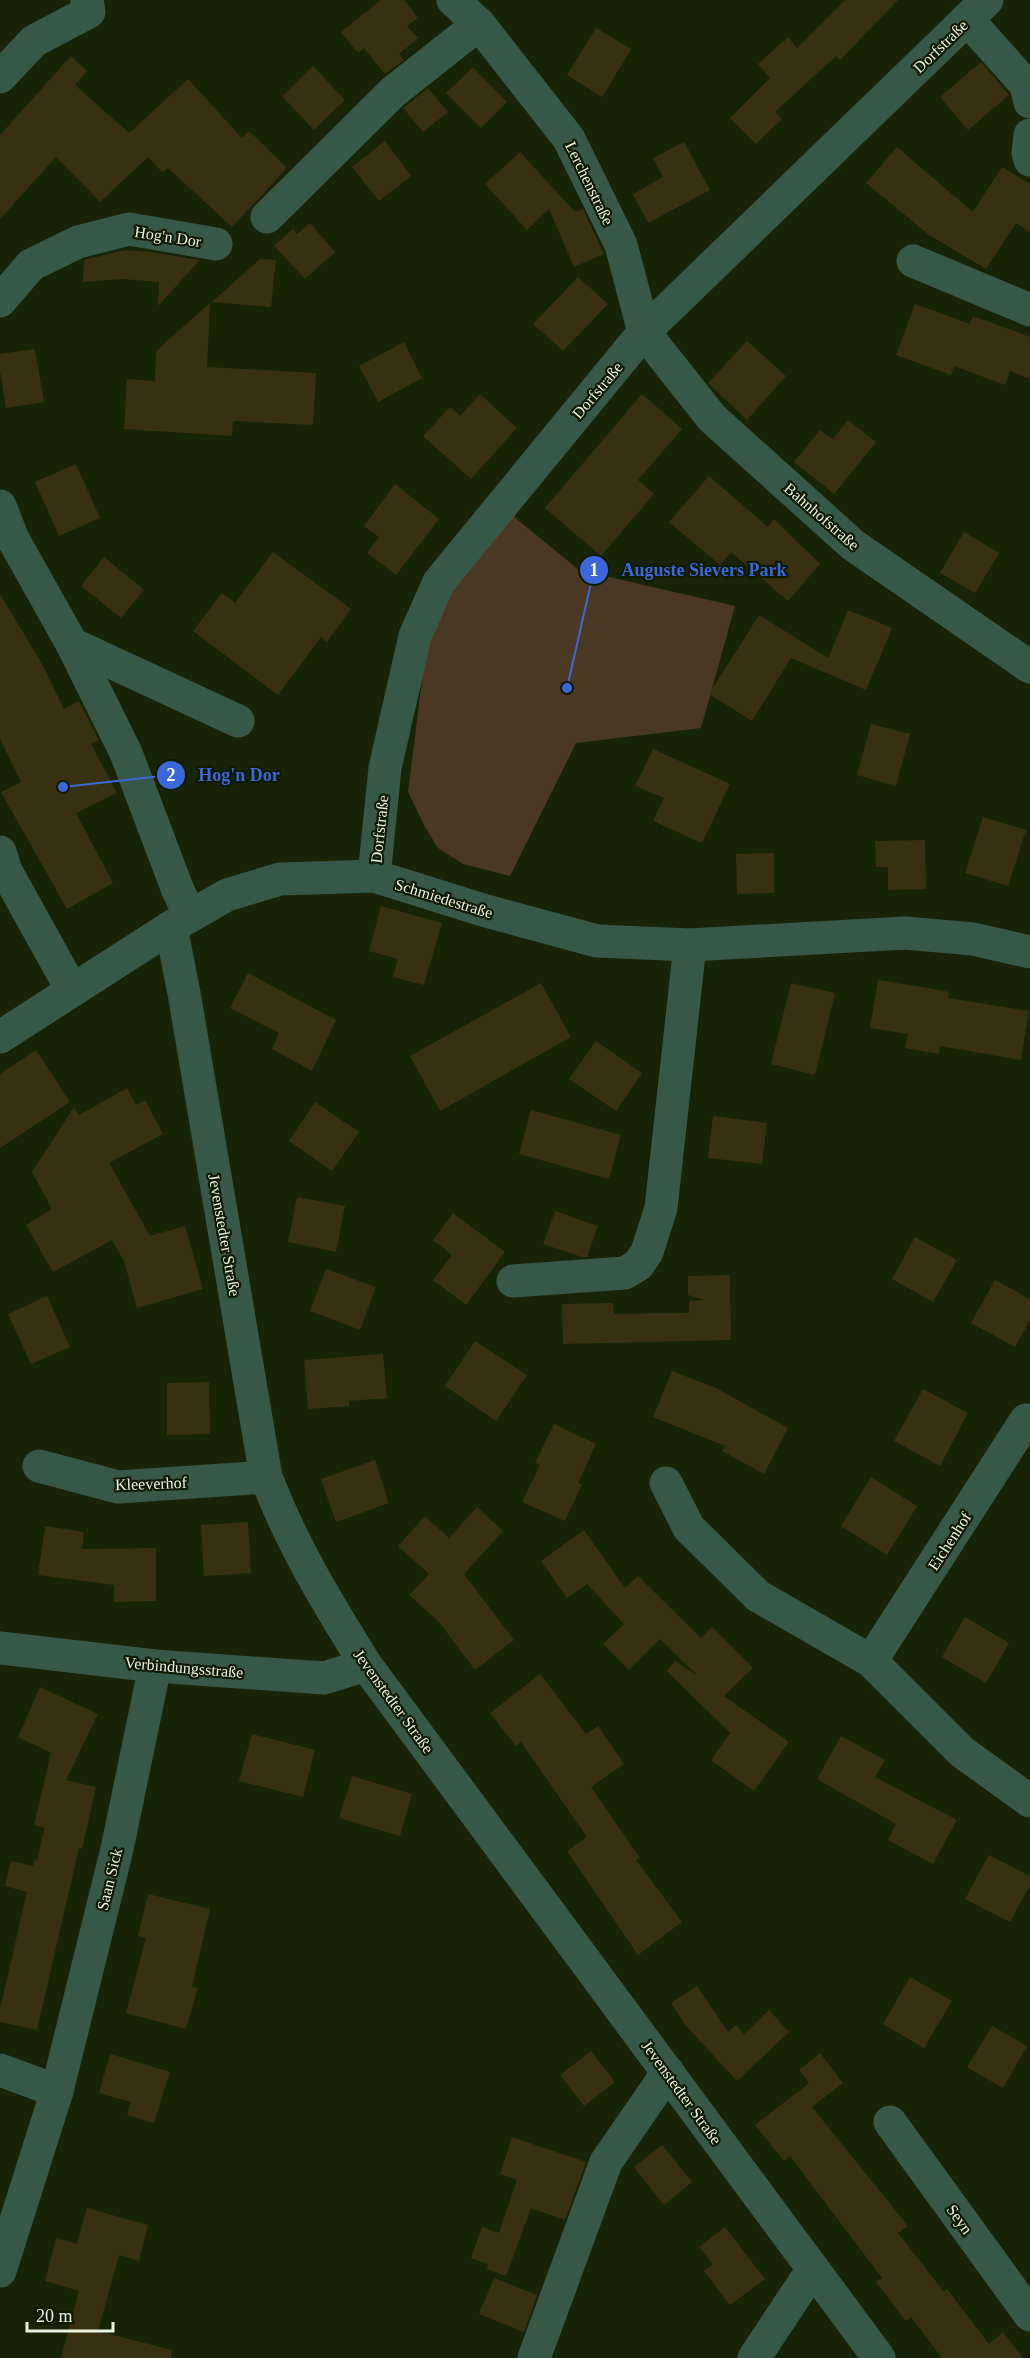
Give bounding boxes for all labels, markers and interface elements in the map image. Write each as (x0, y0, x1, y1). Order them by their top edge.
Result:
street label: Dorfstraße (910, 16, 971, 76)
street label: Lerchenstraße (562, 139, 617, 228)
street label: Hog'n Dor (133, 223, 203, 251)
street label: Dorfstraße (569, 359, 626, 422)
street label: Bahnhofstraße (781, 479, 862, 553)
callout: Auguste Sievers Park (579, 552, 798, 588)
text: 1 (590, 560, 599, 580)
text: Auguste Sievers Park (622, 560, 787, 580)
callout: Hog'n Dor (156, 757, 291, 793)
text: 2 (167, 765, 176, 785)
text: Hog'n Dor (198, 765, 280, 785)
street label: Dorfstraße (367, 794, 392, 864)
street label: Schmiedestraße (393, 876, 495, 921)
street label: Jevenstedter Straße (205, 1173, 244, 1298)
street label: Kleeverhof (115, 1474, 188, 1493)
street label: Eichenhof (924, 1509, 975, 1573)
street label: Jevenstedter Straße (350, 1646, 437, 1756)
street label: Verbindungsstraße (124, 1654, 244, 1682)
street label: Saan Sick (94, 1846, 125, 1912)
street label: Jevenstedter Straße (638, 2037, 725, 2147)
street label: Seyn (943, 2201, 976, 2238)
scale bar (27, 2295, 112, 2333)
text: 20 m (36, 2306, 73, 2326)

